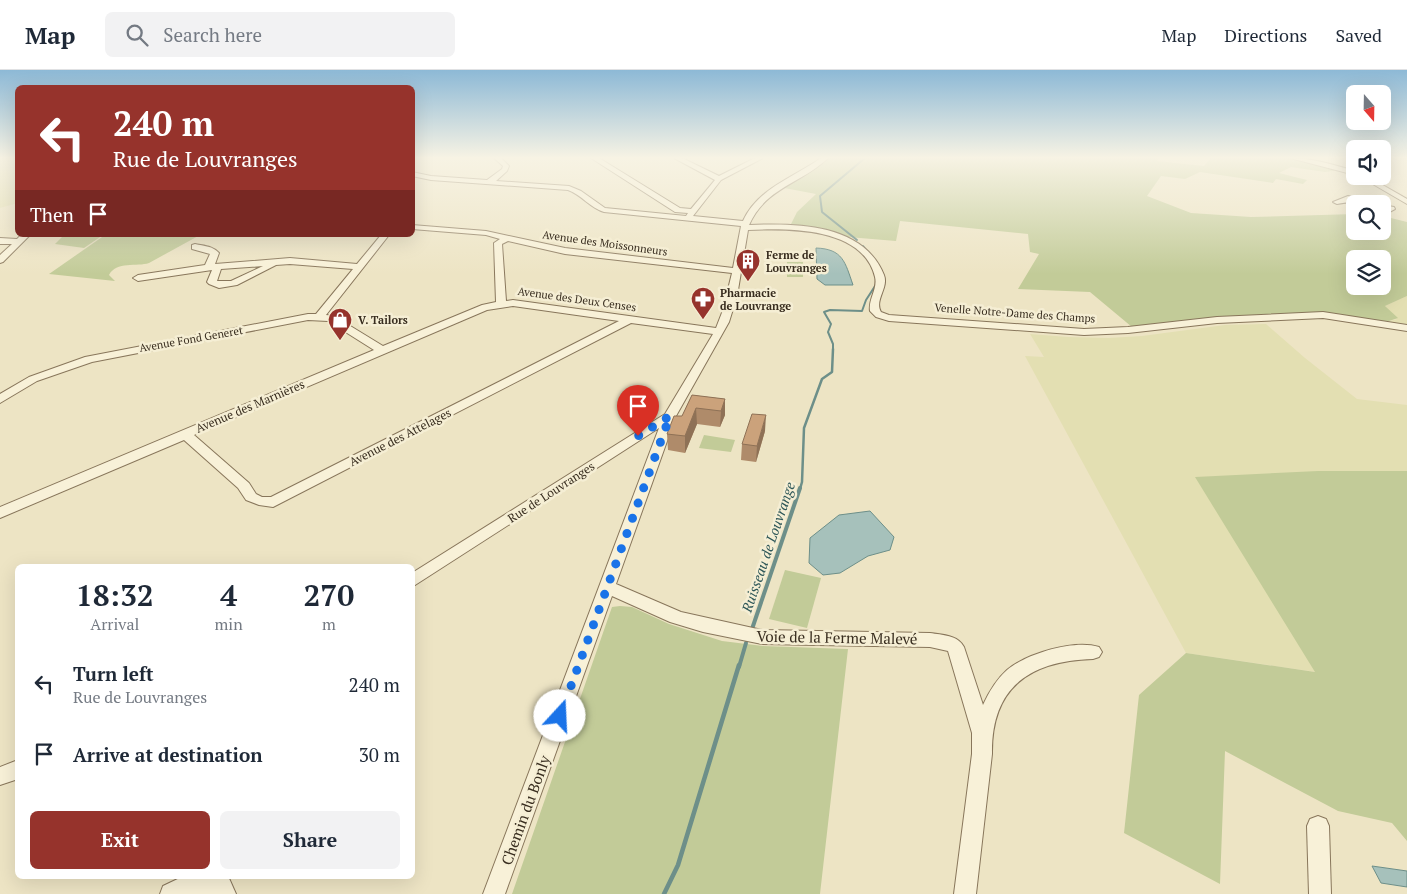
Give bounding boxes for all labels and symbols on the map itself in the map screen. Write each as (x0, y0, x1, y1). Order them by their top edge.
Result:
north arrow (1346, 85, 1391, 130)
street label: Avenue des Moissonneurs (542, 227, 669, 259)
building icon: Ferme de Louvranges (735, 248, 761, 282)
place label: Ferme de Louvranges (766, 248, 827, 275)
street label: Avenue des Deux Censes (517, 284, 637, 314)
pharmacy icon: Pharmacie de Louvrange (690, 286, 716, 320)
place label: Pharmacie de Louvrange (720, 286, 791, 313)
street label: Venelle Notre-Dame des Champs (934, 300, 1096, 326)
shop icon: V. Tailors (327, 307, 353, 341)
place label: V. Tailors (358, 313, 408, 327)
street label: Avenue Fond Generet (138, 323, 244, 355)
street label: Avenue des Marnières (193, 376, 307, 436)
pin (617, 385, 659, 436)
street label: Avenue des Attelages (346, 405, 454, 469)
street label: Rue de Louvranges (505, 458, 597, 526)
water label: Ruisseau de Louvrange (736, 479, 799, 615)
street label: Voie de la Ferme Malevé (756, 626, 918, 648)
position arrow (533, 689, 585, 741)
street label: Chemin du Bonly (496, 752, 554, 868)

